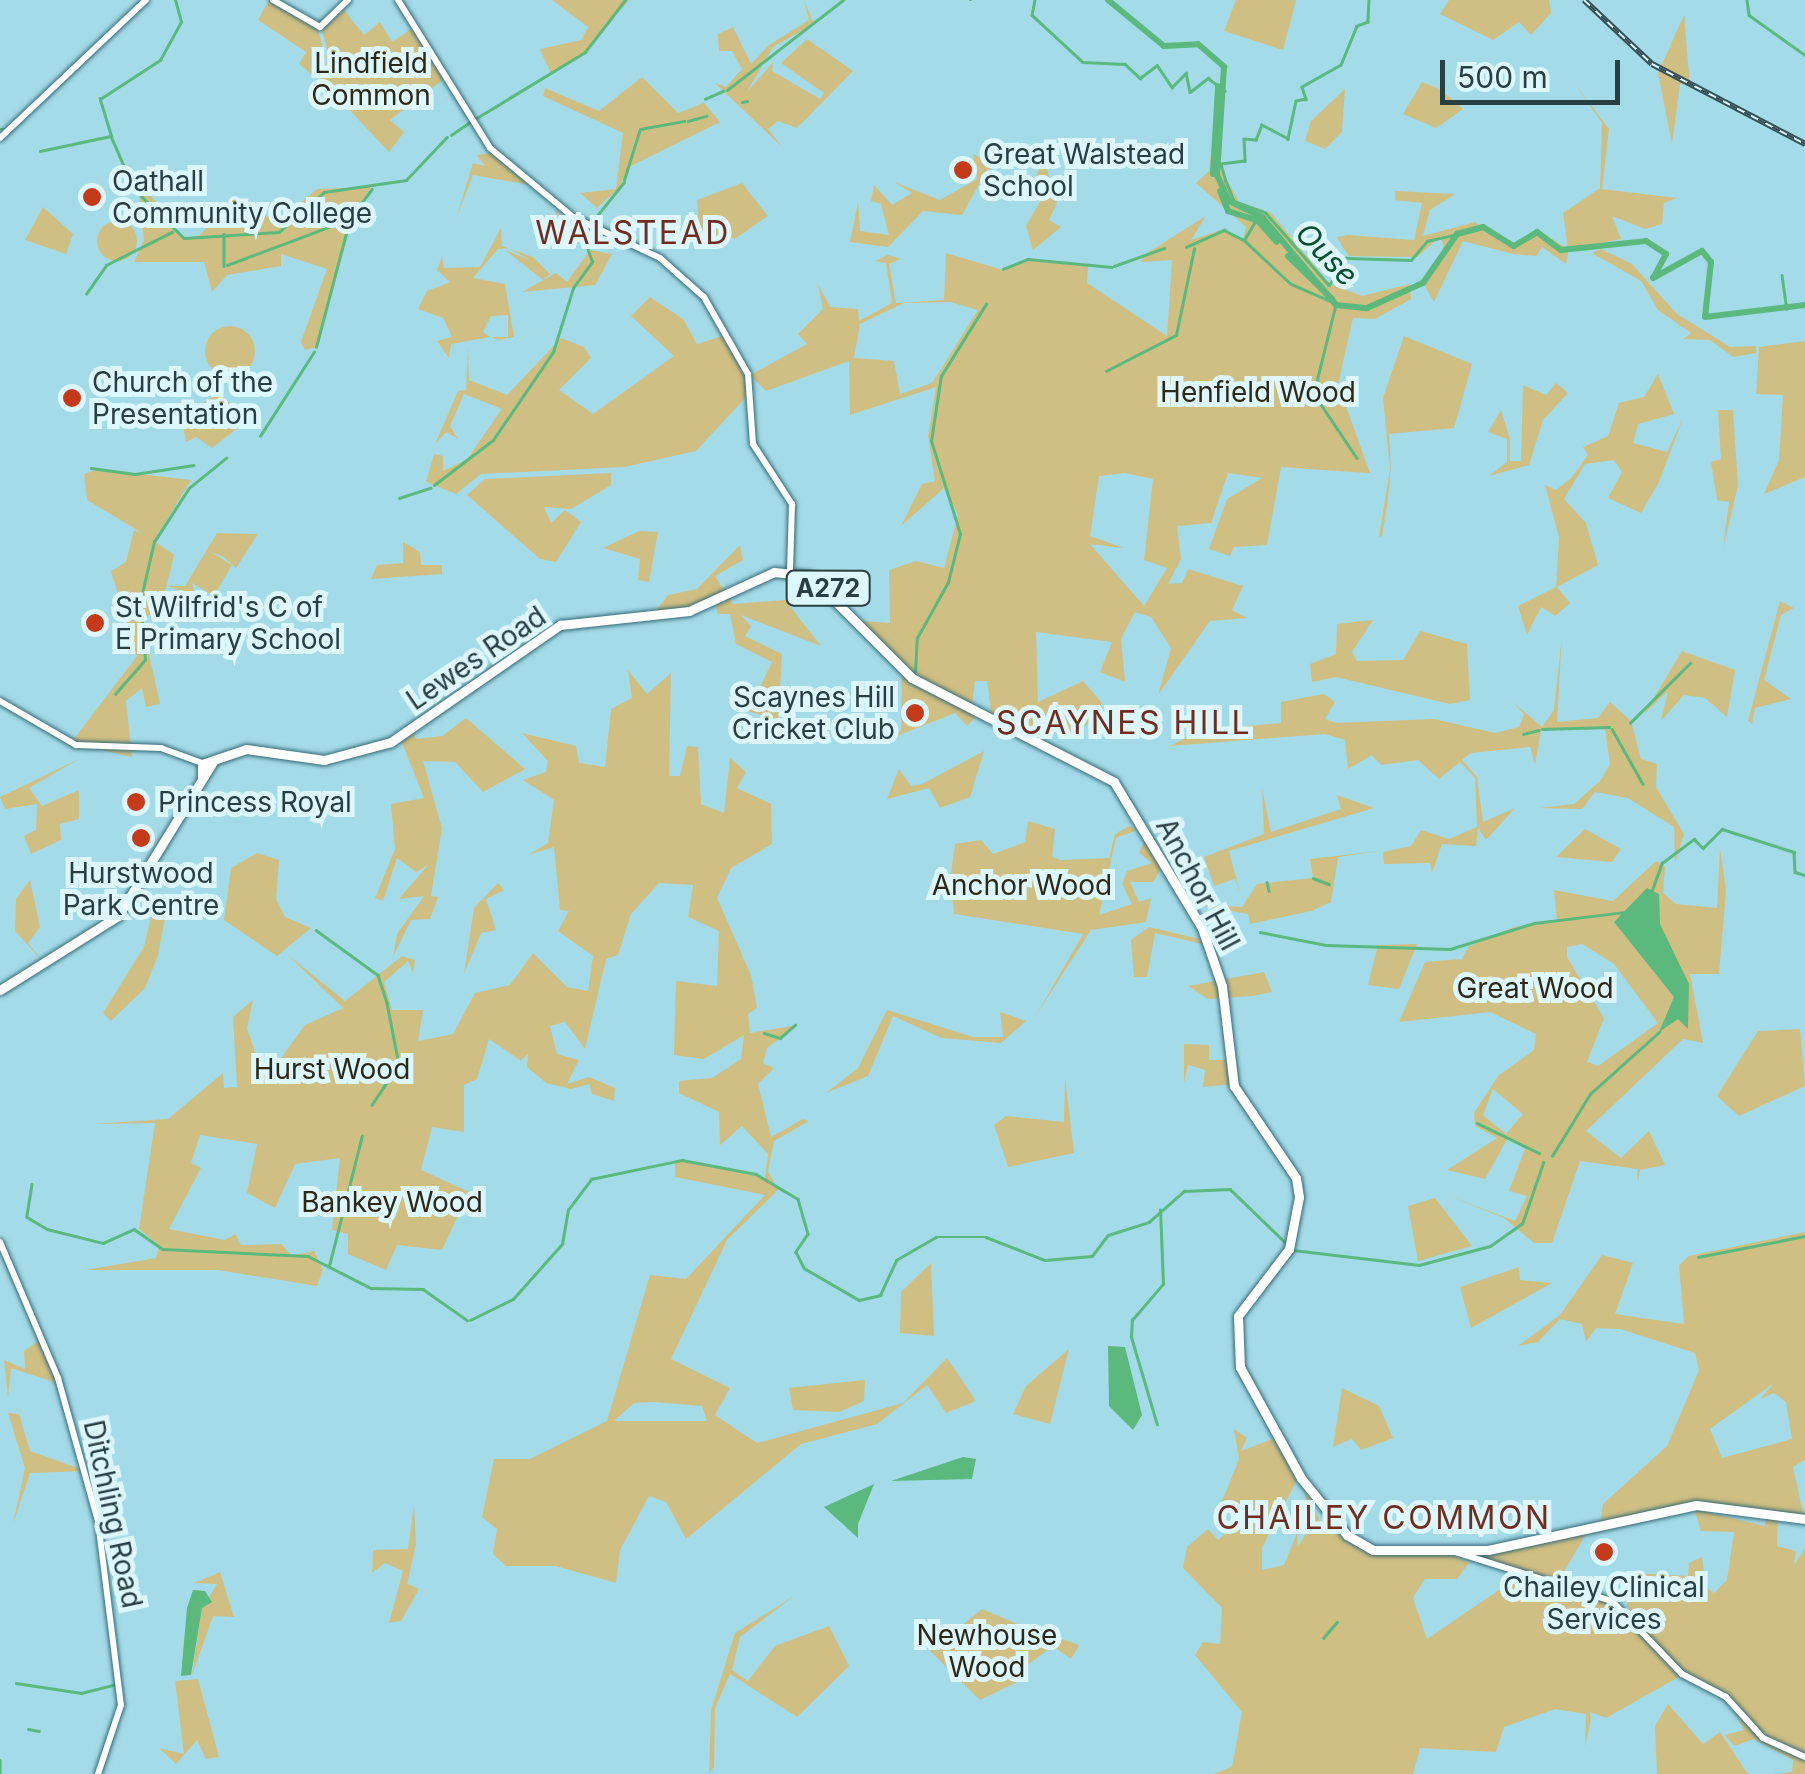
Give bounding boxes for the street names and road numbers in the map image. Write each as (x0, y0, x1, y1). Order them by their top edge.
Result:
road number: A272 (786, 568, 870, 608)
street label: Lewes Road (400, 599, 552, 717)
street label: Anchor Hill (1149, 812, 1247, 956)
street label: Ditchling Road (77, 1417, 149, 1611)

